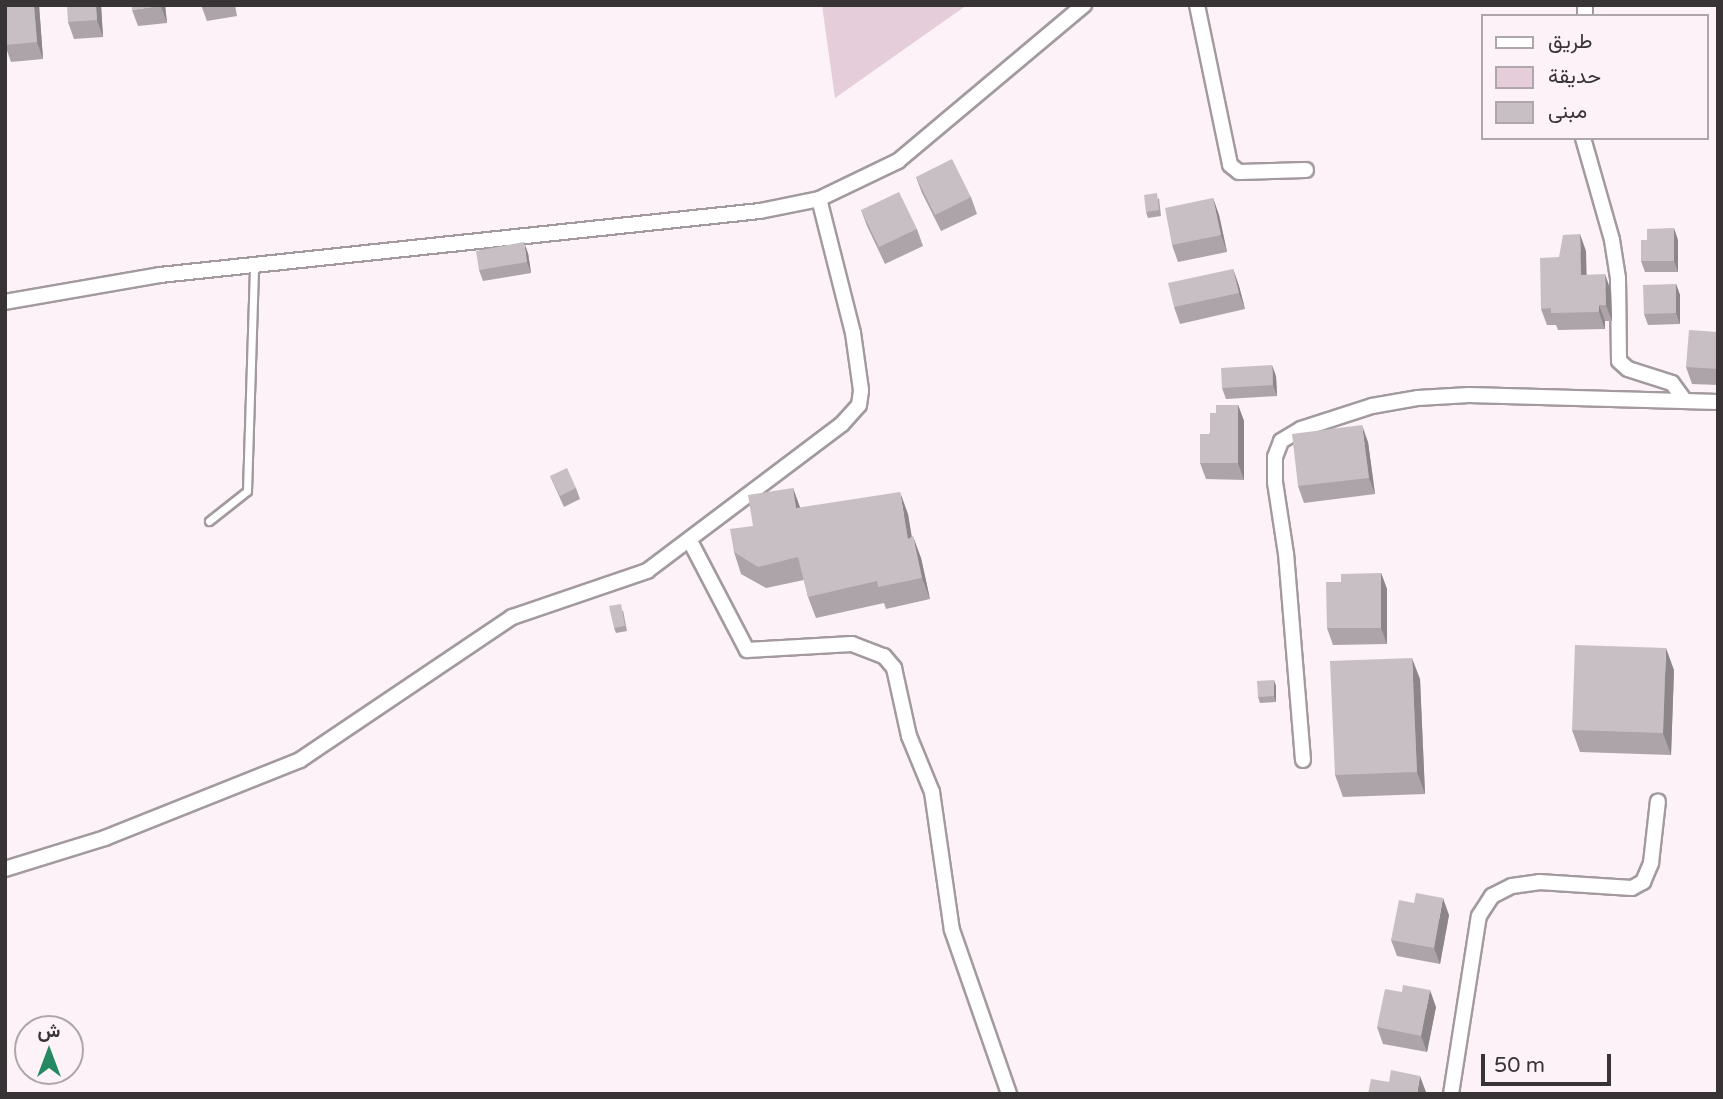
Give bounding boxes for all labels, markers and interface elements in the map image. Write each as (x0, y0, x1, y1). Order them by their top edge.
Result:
legend (1482, 14, 1709, 140)
text: طريق (1548, 29, 1593, 54)
text: حديقة (1548, 64, 1601, 89)
text: مبنى (1548, 99, 1587, 124)
north arrow (14, 1015, 84, 1085)
text: ش (38, 1020, 60, 1042)
scale bar (1485, 1040, 1614, 1084)
text: 50 m (1494, 1053, 1545, 1078)

